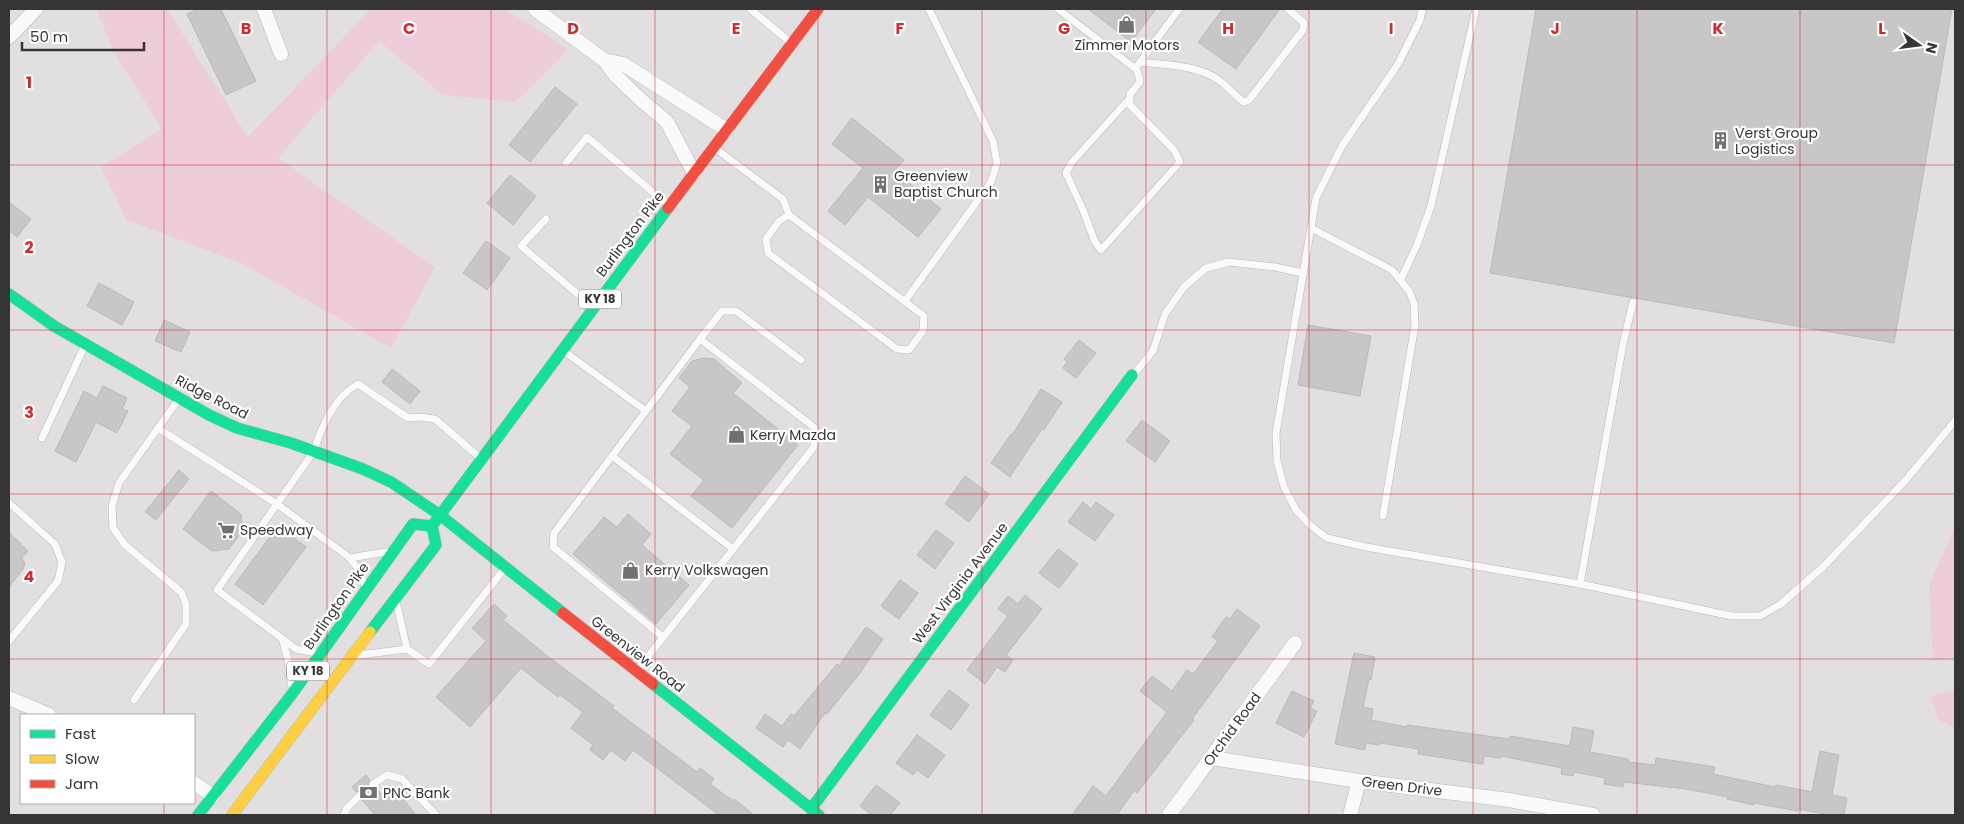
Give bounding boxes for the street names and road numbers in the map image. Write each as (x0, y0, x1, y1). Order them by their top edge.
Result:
street label: Burlington Pike (591, 187, 669, 281)
road number: KY 18 (579, 290, 621, 308)
street label: Ridge Road (172, 370, 252, 424)
street label: West Virginia Avenue (908, 518, 1013, 648)
street label: Burlington Pike (298, 558, 374, 654)
street label: Greenview Road (587, 611, 689, 697)
road number: KY 18 (287, 661, 329, 680)
street label: Orchid Road (1198, 688, 1266, 770)
street label: Green Drive (1360, 771, 1444, 801)

